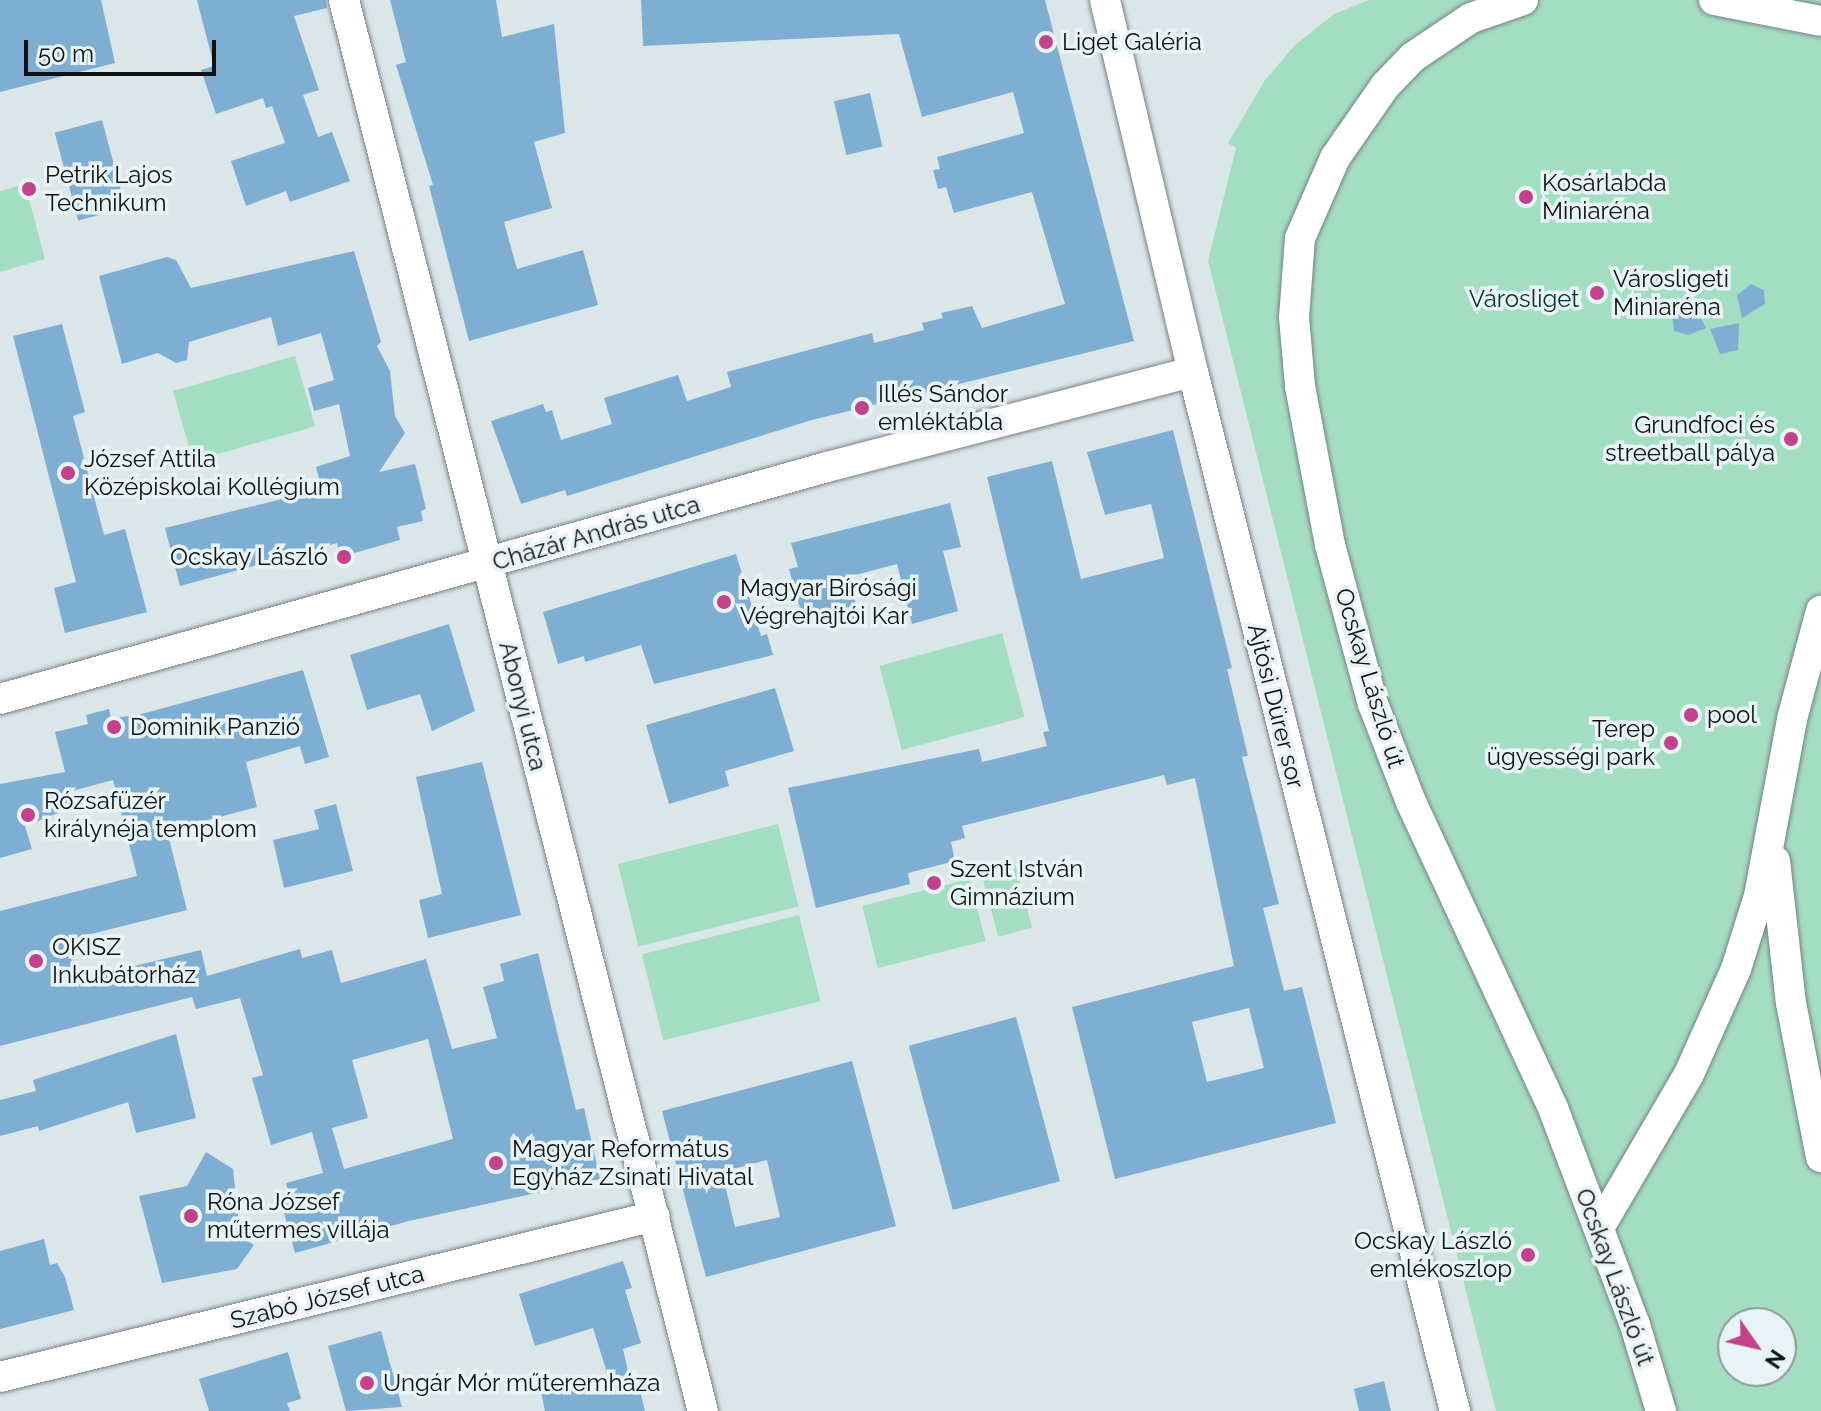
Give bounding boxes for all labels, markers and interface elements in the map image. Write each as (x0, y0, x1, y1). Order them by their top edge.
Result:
scale bar (28, 24, 220, 74)
place label: Liget Galéria (1062, 28, 1202, 56)
marker: Liget Galéria (1037, 33, 1055, 51)
text: 50 m (38, 39, 94, 68)
place label: Petrik Lajos Technikum (45, 161, 173, 217)
place label: Kosárlabda Miniaréna (1542, 169, 1666, 225)
marker: Petrik Lajos Technikum (20, 180, 38, 198)
marker: Kosárlabda Miniaréna (1517, 188, 1535, 206)
place label: Városligeti Miniaréna (1613, 265, 1729, 321)
marker: Városligeti Miniaréna (1588, 284, 1606, 302)
park label: Városliget (1469, 285, 1579, 313)
place label: Illés Sándor emléktábla (878, 380, 1008, 436)
marker: Illés Sándor emléktábla (853, 399, 871, 417)
place label: Grundfoci és streetball pálya (1604, 411, 1775, 467)
marker: Grundfoci és streetball pálya (1782, 430, 1800, 448)
place label: József Attila Középiskolai Kollégium (84, 445, 340, 501)
marker: József Attila Középiskolai Kollégium (59, 464, 77, 482)
street label: Cházár András utca (488, 489, 704, 577)
place label: Ocskay László (169, 543, 328, 571)
marker: Ocskay László (335, 548, 353, 566)
place label: Magyar Bírósági Végrehajtói Kar (740, 574, 917, 630)
street label: Ocskay László út (1329, 584, 1411, 772)
marker: Magyar Bírósági Végrehajtói Kar (715, 593, 733, 611)
street label: Ajtósi Dürer sor (1242, 620, 1310, 792)
street label: Abonyi utca (493, 639, 553, 773)
place label: pool (1707, 701, 1757, 729)
marker: pool (1682, 706, 1700, 724)
place label: Dominik Panzió (130, 713, 300, 741)
place label: Terep ügyességi park (1487, 715, 1655, 771)
marker: Dominik Panzió (105, 718, 123, 736)
marker: Terep ügyességi park (1662, 734, 1680, 752)
place label: Rózsafüzér királynéja templom (44, 787, 257, 843)
marker: Rózsafüzér királynéja templom (19, 806, 37, 824)
place label: Szent István Gimnázium (950, 855, 1083, 911)
marker: Szent István Gimnázium (925, 874, 943, 892)
place label: OKISZ Inkubátorház (52, 933, 196, 989)
marker: OKISZ Inkubátorház (27, 952, 45, 970)
place label: Magyar Református Egyház Zsinati Hivatal (512, 1135, 753, 1191)
marker: Magyar Református Egyház Zsinati Hivatal (487, 1154, 505, 1172)
street label: Ocskay László út (1569, 1184, 1661, 1370)
place label: Róna József műtermes villája (207, 1188, 390, 1244)
marker: Róna József műtermes villája (182, 1207, 200, 1225)
place label: Ocskay László emlékoszlop (1353, 1227, 1512, 1283)
marker: Ocskay László emlékoszlop (1519, 1246, 1537, 1264)
street label: Szabó József utca (227, 1259, 427, 1335)
north arrow (1717, 1307, 1797, 1387)
text: N (1760, 1345, 1791, 1374)
place label: Ungár Mór műteremháza (383, 1369, 661, 1397)
marker: Ungár Mór műteremháza (358, 1374, 376, 1392)

